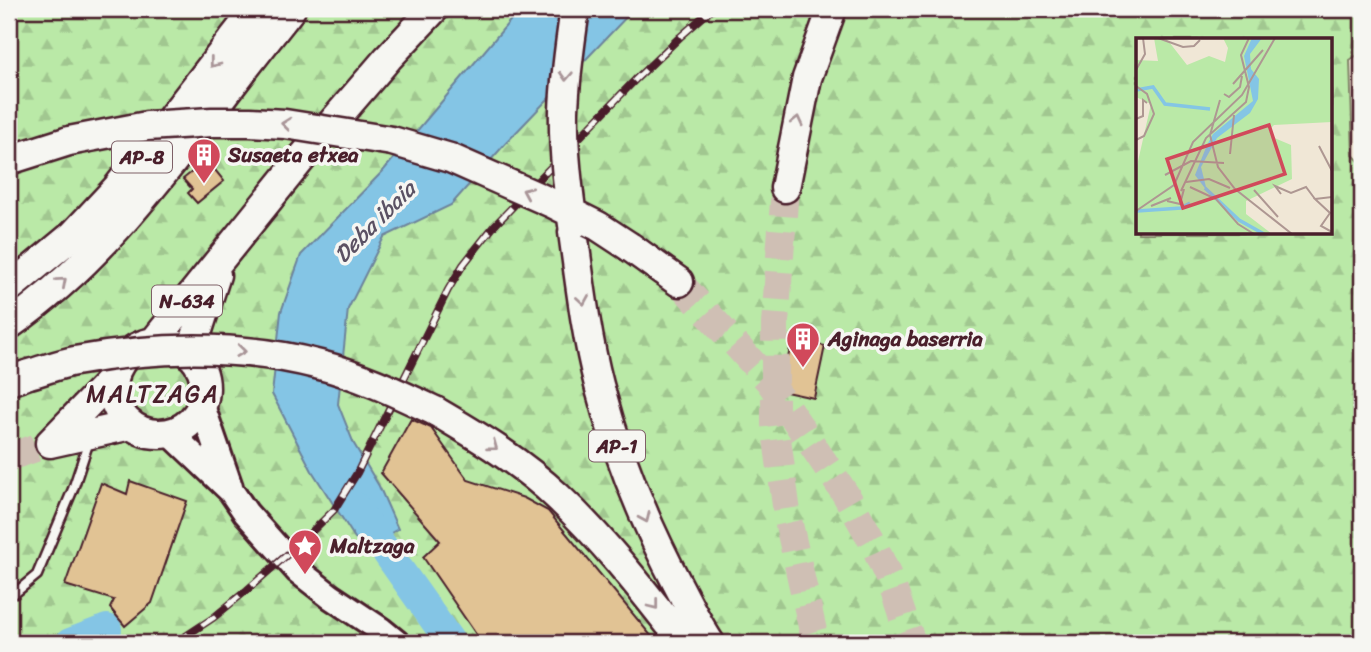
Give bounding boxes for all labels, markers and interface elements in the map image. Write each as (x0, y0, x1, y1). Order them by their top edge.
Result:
inset map (1136, 38, 1332, 234)
one-way arrow (210, 55, 223, 67)
one-way arrow (559, 71, 574, 82)
one-way arrow (789, 115, 804, 127)
one-way arrow (280, 117, 292, 132)
building icon: Susaeta etxea (185, 136, 223, 185)
place label: Susaeta etxea (227, 136, 359, 174)
road number: AP-8 (112, 141, 172, 172)
water label: Deba ibaia (324, 169, 428, 273)
one-way arrow (522, 186, 534, 200)
one-way arrow (54, 278, 67, 290)
road number: N-634 (152, 286, 222, 316)
one-way arrow (575, 294, 590, 306)
building icon: Aginaga baserria (784, 320, 822, 369)
place label: Aginaga baserria (827, 320, 983, 358)
one-way arrow (235, 343, 247, 358)
district label: MALTZAGA (86, 373, 220, 415)
road number: AP-1 (589, 430, 645, 462)
one-way arrow (485, 438, 498, 450)
one-way arrow (637, 510, 651, 523)
place icon: Maltzaga (286, 527, 324, 576)
place label: Maltzaga (329, 527, 415, 565)
one-way arrow (646, 597, 659, 610)

